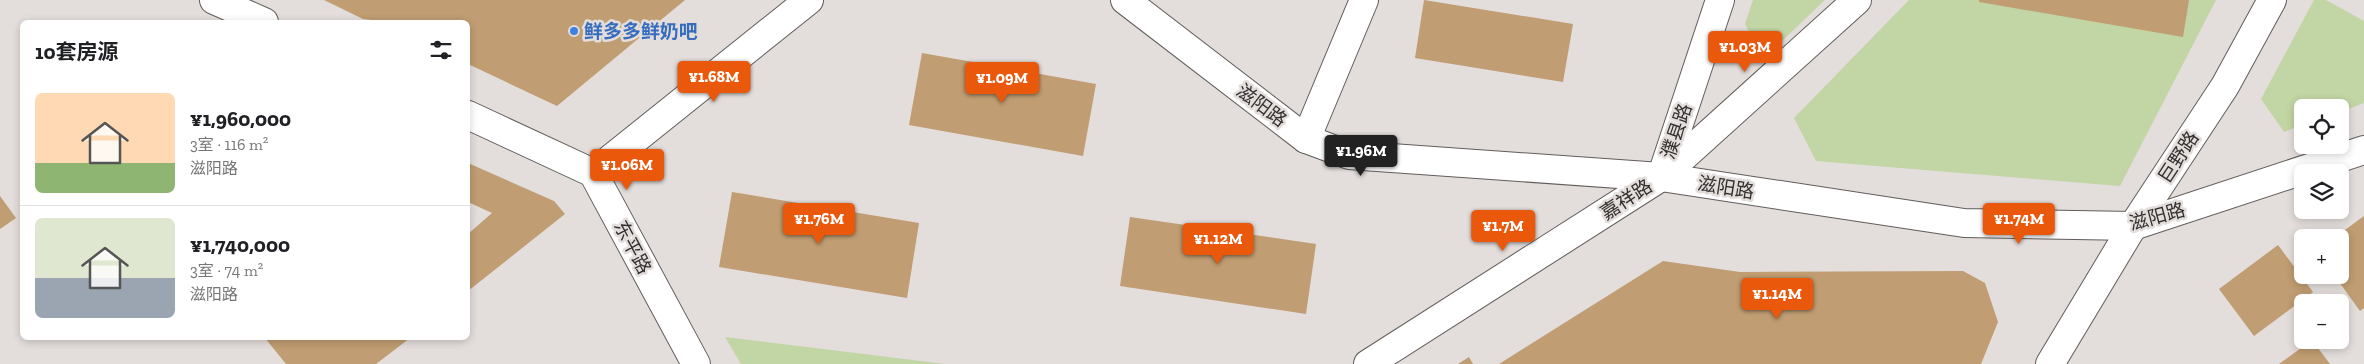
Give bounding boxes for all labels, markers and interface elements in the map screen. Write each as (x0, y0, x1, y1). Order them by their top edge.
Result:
place label: 鲜多多鲜奶吧 (584, 20, 698, 43)
marker: 鲜多多鲜奶吧 (568, 25, 580, 37)
pin: ¥1.03M (1704, 30, 1786, 73)
icon: filters (427, 36, 455, 64)
text: ¥1.03M (1719, 37, 1771, 56)
text: 10套房源 (35, 39, 119, 64)
pin: ¥1.68M (673, 61, 755, 103)
pin: ¥1.09M (961, 62, 1043, 104)
text: ¥1.68M (688, 67, 740, 86)
text: ¥1.09M (976, 68, 1028, 87)
street label: 滋阳路 (1232, 79, 1291, 132)
map controls (2294, 99, 2349, 349)
button: locate (2294, 99, 2349, 154)
street label: 濮县路 (1656, 100, 1697, 162)
text: ¥1,960,000 (190, 106, 291, 131)
icon: home (75, 113, 135, 173)
street label: 巨野路 (2153, 127, 2204, 187)
pin: ¥1.96M (1320, 134, 1402, 177)
text: 3室 · 116 m² (190, 135, 268, 154)
text: ¥1.96M (1335, 141, 1387, 160)
pin: ¥1.06M (586, 148, 668, 191)
text: ¥1.06M (601, 155, 653, 174)
text: 滋阳路 (190, 159, 238, 178)
button: layers (2294, 164, 2349, 219)
street label: 滋阳路 (1696, 172, 1756, 203)
street label: 嘉祥路 (1596, 174, 1656, 225)
street label: 滋阳路 (2127, 198, 2188, 235)
pin: ¥1.76M (778, 202, 860, 245)
pin: ¥1.74M (1978, 202, 2060, 245)
text: ¥1.76M (794, 209, 844, 228)
text: ¥1.74M (1994, 209, 2044, 228)
pin: ¥1.7M (1468, 210, 1538, 252)
text: ¥1.7M (1482, 216, 1524, 235)
street label: 东平路 (609, 217, 656, 278)
pin: ¥1.12M (1177, 222, 1259, 265)
text: ¥1.12M (1193, 229, 1243, 248)
button: + (2294, 229, 2349, 284)
text: ¥1,740,000 (190, 232, 290, 257)
icon: home (75, 238, 135, 298)
text: 3室 · 74 m² (190, 261, 263, 280)
pin: ¥1.14M (1736, 278, 1818, 320)
text: ¥1.14M (1752, 284, 1802, 303)
text: 滋阳路 (190, 285, 238, 304)
button: − (2294, 294, 2349, 349)

